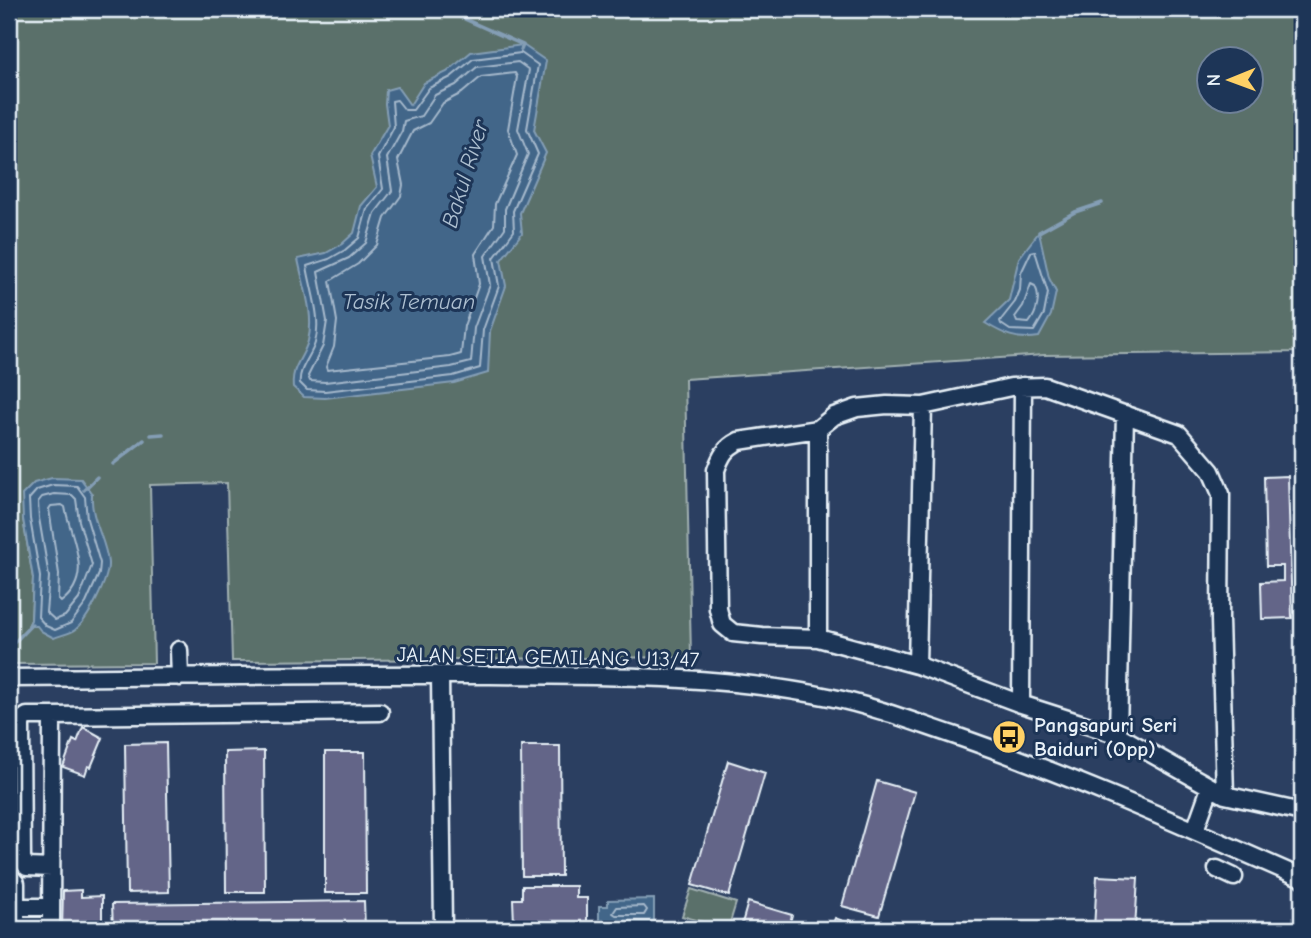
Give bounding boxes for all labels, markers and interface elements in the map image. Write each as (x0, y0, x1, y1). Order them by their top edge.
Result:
north arrow (1196, 46, 1266, 116)
text: N (1203, 74, 1225, 87)
water label: Bakul River (436, 116, 494, 231)
water label: Tasik Temuan (343, 288, 475, 315)
street label: JALAN SETIA GEMILANG U13/47 (396, 642, 700, 672)
place label: Pangsapuri Seri Baiduri (Opp) (1034, 713, 1177, 761)
bus stop icon: Pangsapuri Seri Baiduri (Opp) (990, 718, 1028, 756)

